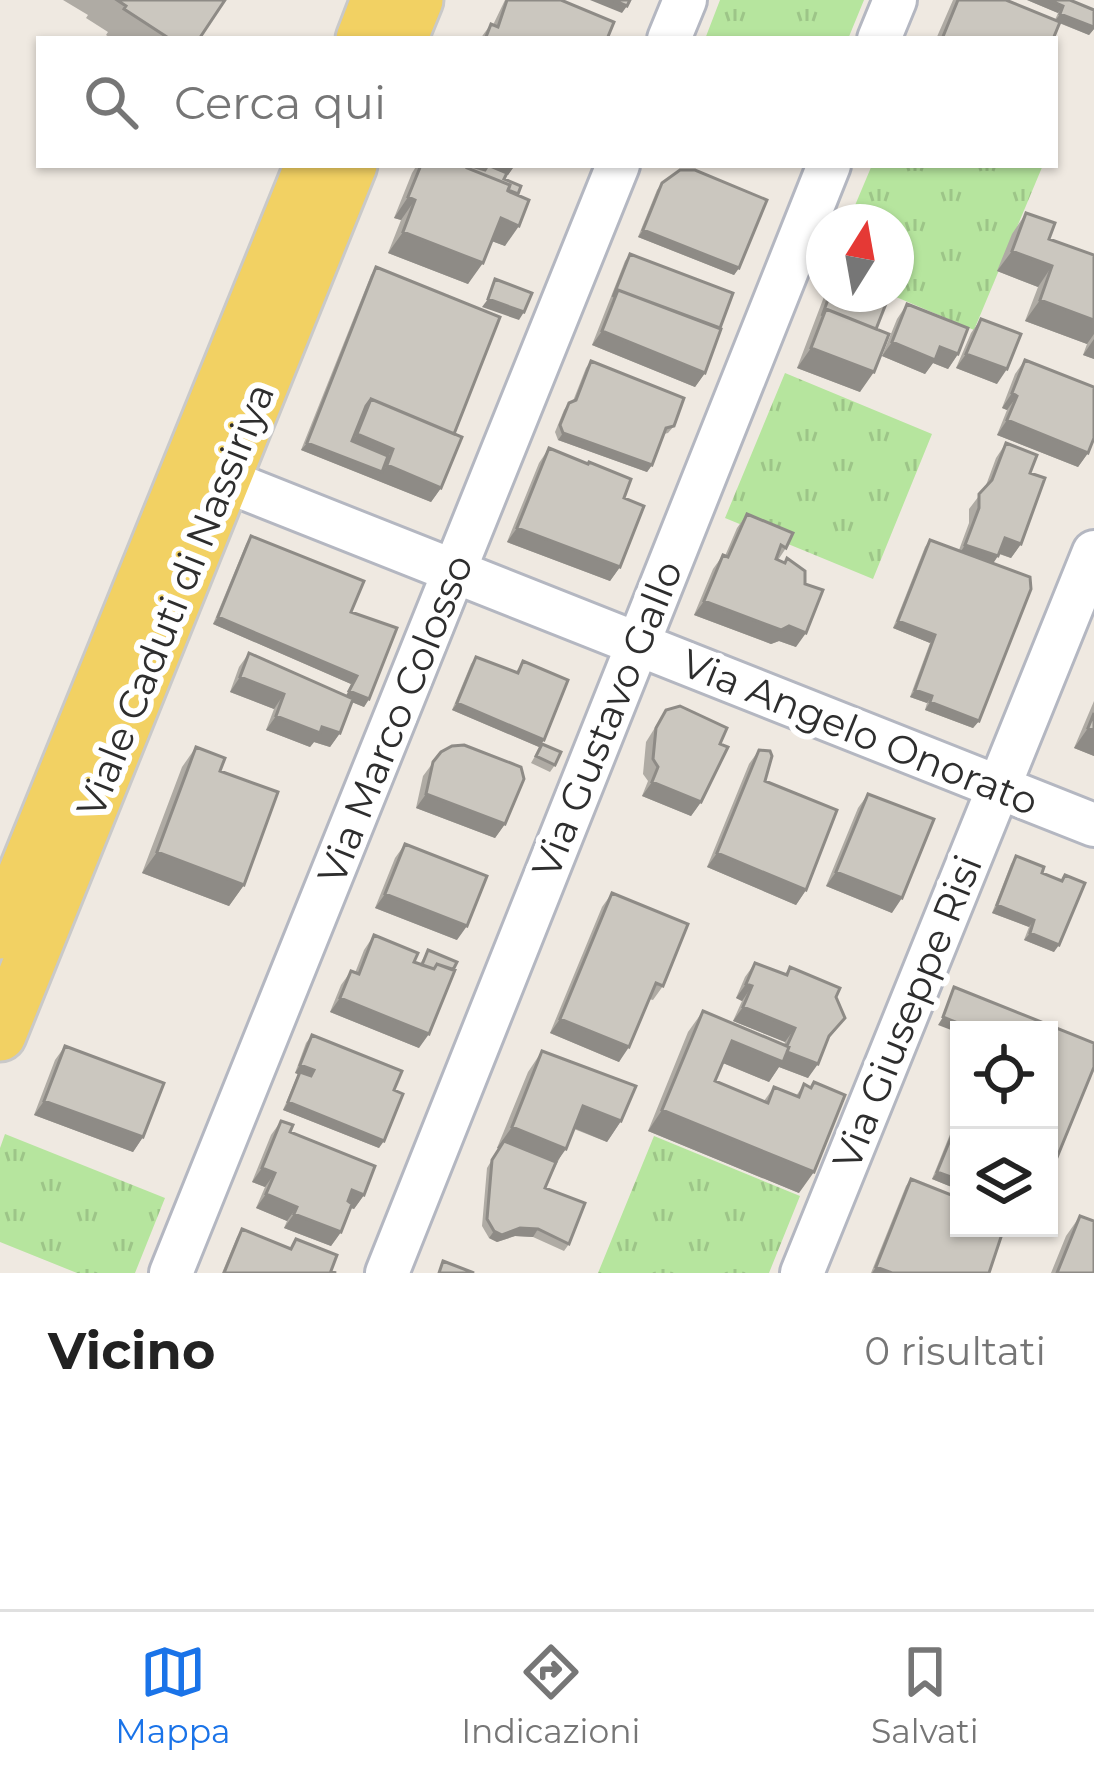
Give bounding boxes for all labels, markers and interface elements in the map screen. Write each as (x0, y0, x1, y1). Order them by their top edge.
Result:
search box (36, 36, 1058, 168)
icon: search (78, 69, 144, 135)
text: Cerca qui (174, 75, 386, 130)
north arrow (806, 204, 914, 312)
street label: Viale Caduti di Nassiriya (66, 376, 284, 824)
street label: Via Marco Colosso (307, 547, 483, 891)
street label: Via Gustavo Gallo (522, 554, 692, 884)
street label: Via Angelo Onorato (675, 639, 1045, 825)
street label: Via Giuseppe Risi (822, 848, 992, 1176)
map controls (950, 1021, 1058, 1237)
button: locate (950, 1021, 1058, 1129)
button: layers (950, 1129, 1058, 1237)
text: Vicino (48, 1320, 215, 1382)
text: 0 risultati (864, 1327, 1046, 1375)
tab: Mappa (115, 1639, 230, 1751)
tab: Indicazioni (461, 1639, 640, 1751)
tab: Salvati (871, 1639, 979, 1751)

